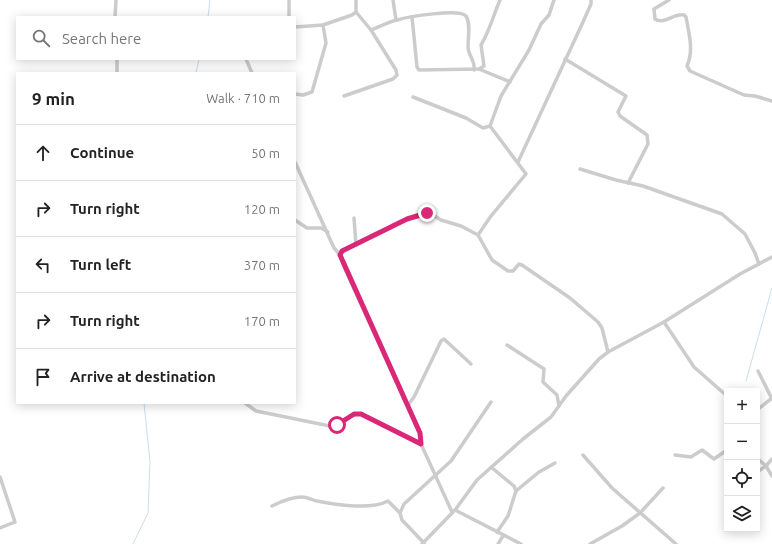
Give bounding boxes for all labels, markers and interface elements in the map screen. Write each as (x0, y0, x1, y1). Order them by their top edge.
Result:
search box (16, 16, 296, 60)
icon: search (30, 27, 52, 49)
text: Search here (62, 30, 141, 47)
text: 9 min (32, 89, 75, 108)
text: Walk · 710 m (206, 91, 280, 105)
icon: ahead (32, 142, 54, 164)
text: Continue (70, 144, 134, 161)
text: 50 m (251, 146, 280, 160)
icon: right (32, 198, 54, 220)
text: Turn right (70, 200, 140, 217)
text: 120 m (244, 202, 280, 216)
route end (418, 204, 436, 222)
icon: left (32, 254, 54, 276)
text: Turn left (70, 256, 131, 273)
text: 370 m (244, 258, 280, 272)
icon: right (32, 310, 54, 332)
text: Turn right (70, 312, 140, 329)
text: 170 m (244, 314, 280, 328)
icon: arrive (32, 366, 54, 388)
text: Arrive at destination (70, 368, 216, 385)
map controls (724, 388, 760, 532)
button: + (724, 388, 760, 424)
route start (328, 416, 346, 434)
button: − (724, 424, 760, 460)
button: locate (724, 460, 760, 496)
button: layers (724, 496, 760, 532)

